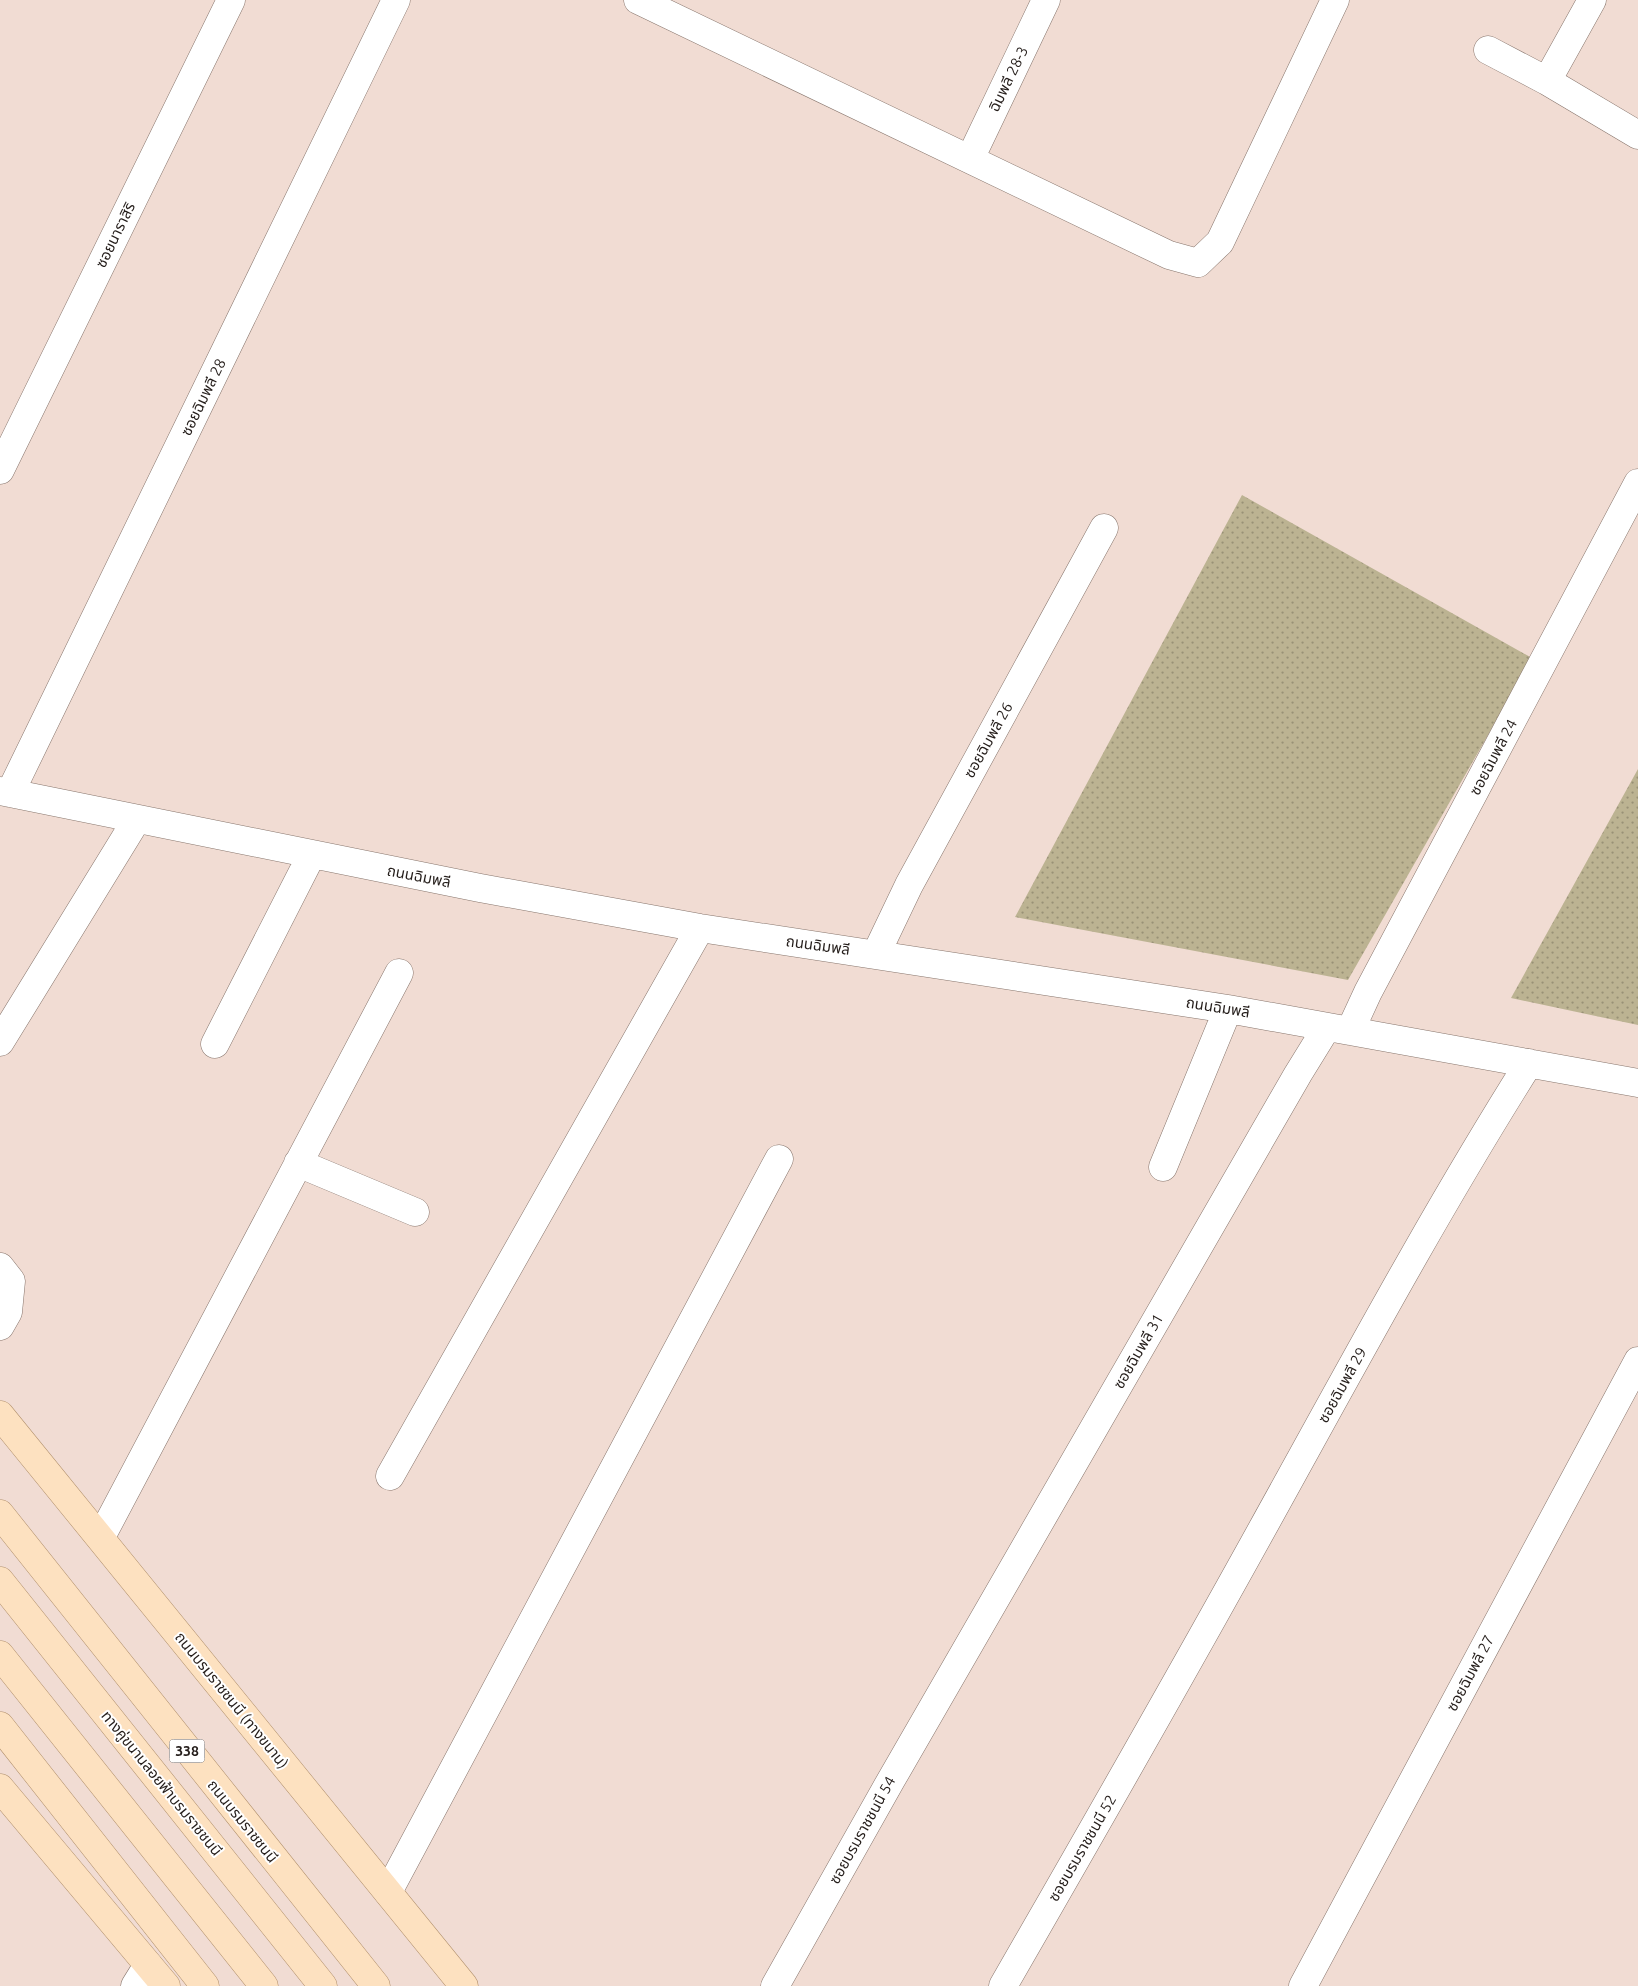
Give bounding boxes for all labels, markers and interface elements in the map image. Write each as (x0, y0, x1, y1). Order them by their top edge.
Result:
street label: ฉิมพลี 28-3 (985, 44, 1031, 114)
street label: ซอยนาราสิริ (92, 200, 138, 270)
street label: ซอยฉิมพลี 28 (177, 356, 229, 438)
street label: ซอยฉิมพลี 26 (960, 699, 1016, 781)
street label: ซอยฉิมพลี 24 (1466, 716, 1520, 798)
street label: ถนนฉิมพลี (386, 861, 452, 891)
street label: ถนนฉิมพลี (785, 932, 851, 958)
street label: ถนนฉิมพลี (1185, 994, 1251, 1020)
street label: ซอยฉิมพลี 31 (1110, 1311, 1166, 1391)
street label: ซอยฉิมพลี 29 (1314, 1344, 1370, 1426)
street label: ถนนบรมราชชนนี (ทางขนาน) (172, 1629, 292, 1771)
street label: ซอยฉิมพลี 27 (1443, 1632, 1497, 1714)
street label: ทางคู่ขนานลอยฟ้าบรมราชชนนี (98, 1707, 226, 1859)
road number: 338 (170, 1740, 204, 1762)
street label: ซอยบรมราชชนนี 54 (825, 1773, 899, 1887)
street label: ถนนบรมราชชนนี (205, 1776, 281, 1866)
street label: ซอยบรมราชชนนี 52 (1045, 1792, 1119, 1904)

